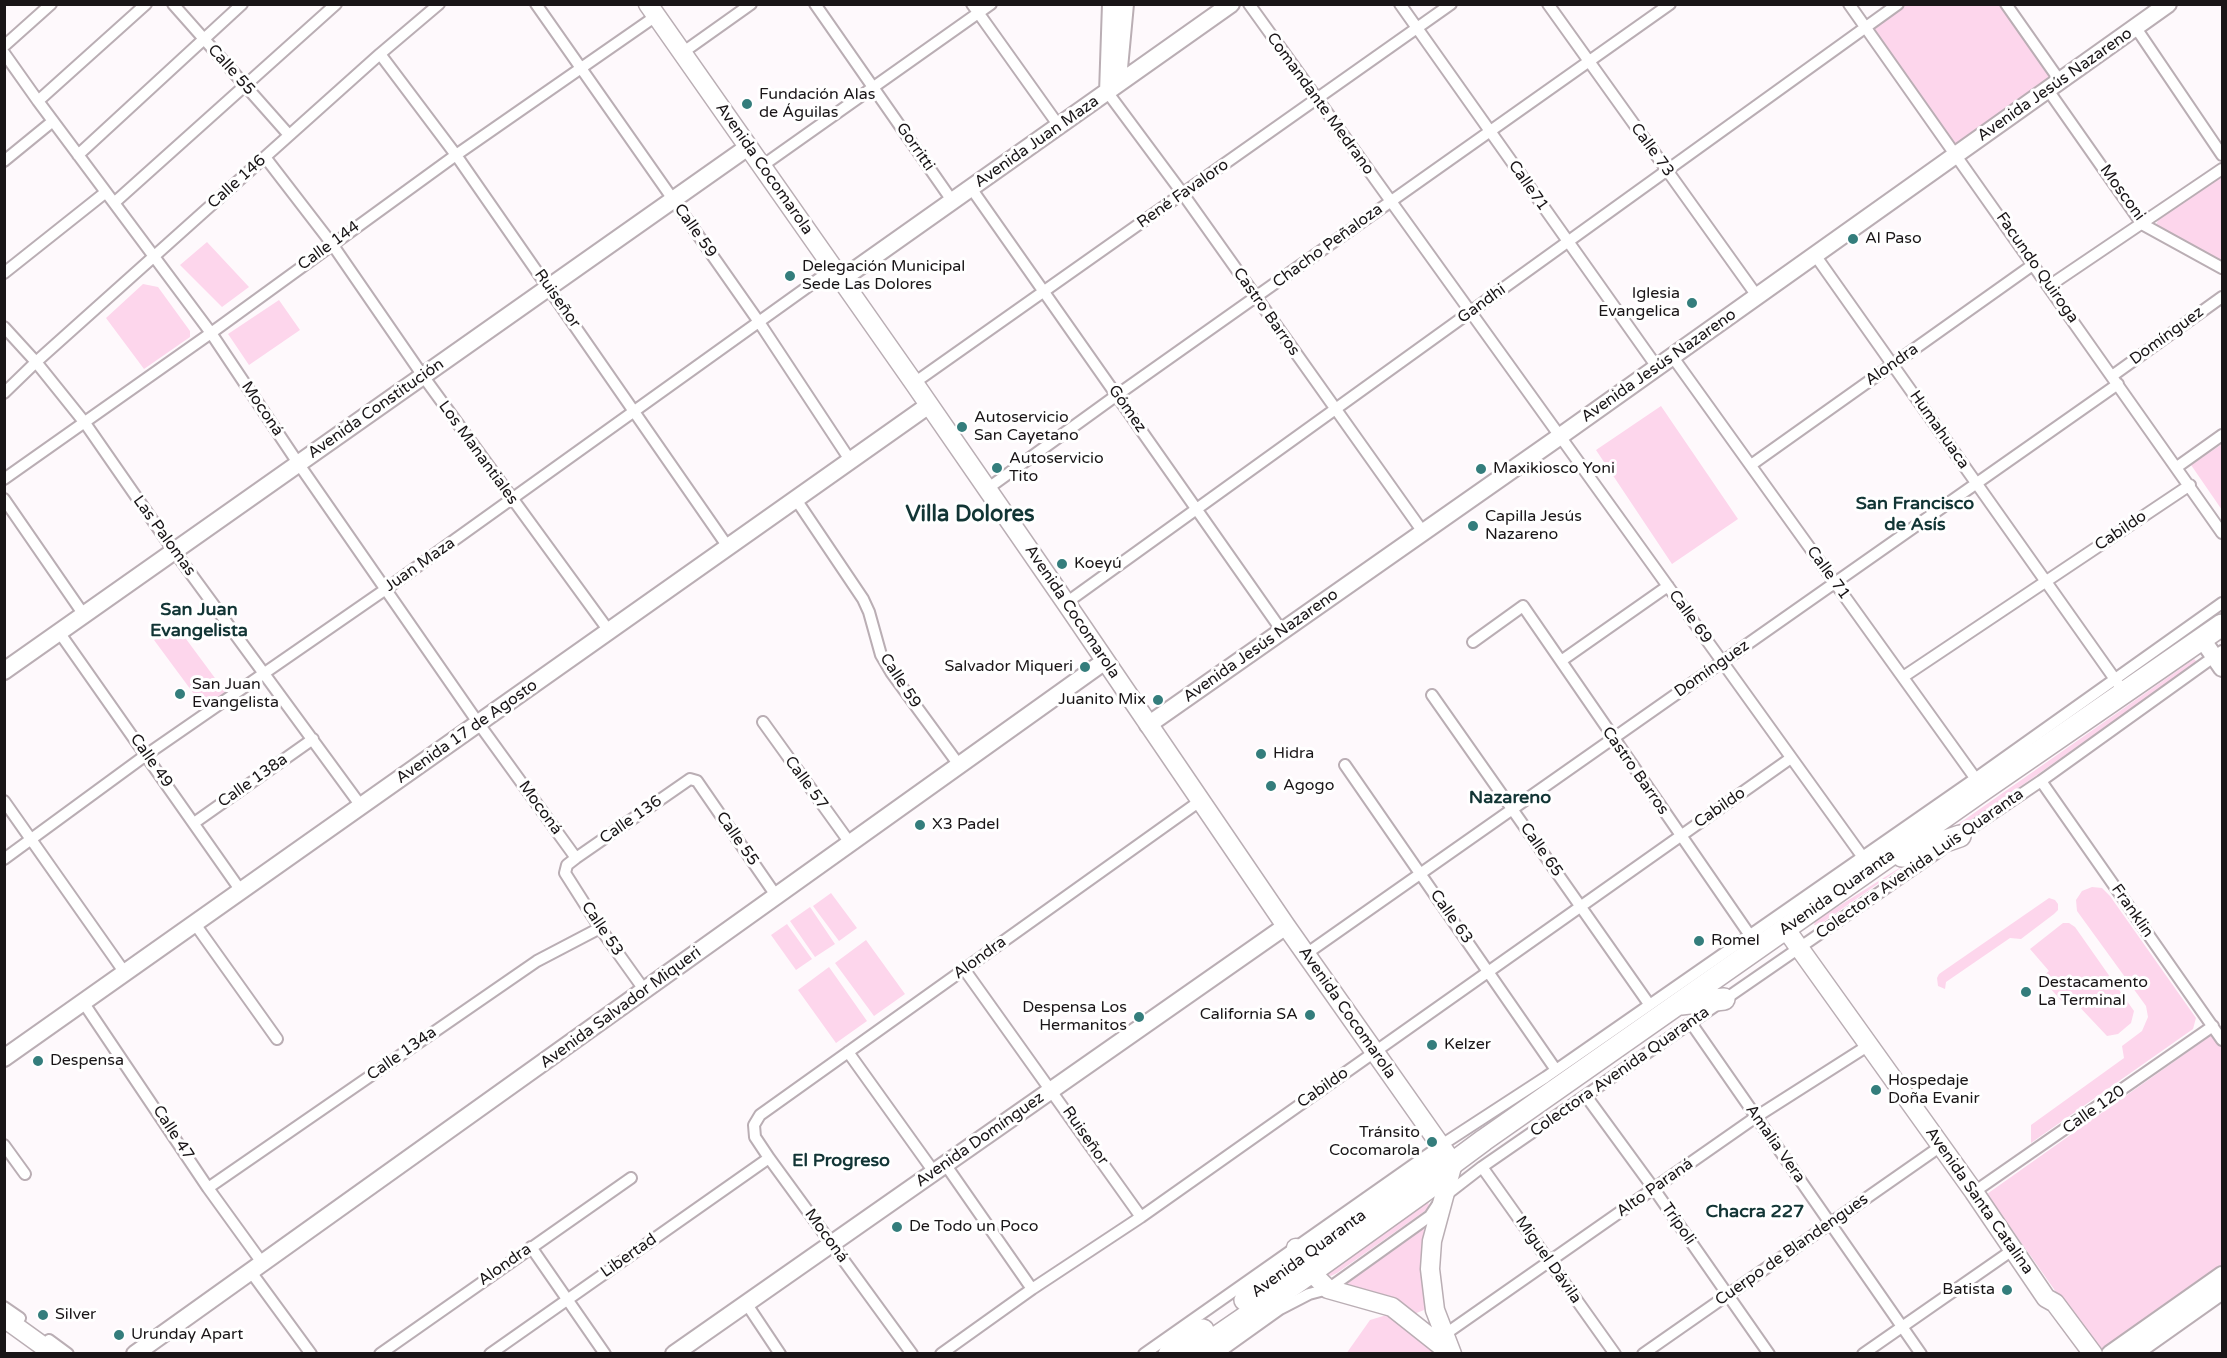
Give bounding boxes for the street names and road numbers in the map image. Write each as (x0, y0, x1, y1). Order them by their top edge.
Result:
street label: Avenida Jesús Nazareno (1974, 24, 2136, 146)
street label: Comandante Medrano (1262, 29, 1378, 179)
street label: Calle 55 (203, 41, 259, 99)
street label: Avenida Juan Maza (971, 92, 1103, 192)
street label: Avenida Cocomarola (711, 99, 817, 239)
street label: Gorritti (892, 119, 938, 175)
street label: Calle 73 (1626, 120, 1678, 180)
street label: Calle 146 (204, 151, 270, 213)
street label: René Favaloro (1133, 155, 1233, 233)
street label: Calle71 (1504, 157, 1552, 215)
street label: Mosconi (2095, 161, 2149, 225)
street label: Calle 59 (670, 200, 720, 262)
street label: Chacho Peñaloza (1269, 200, 1387, 292)
street label: Facundo Quiroga (1992, 209, 2082, 327)
street label: Calle 144 (294, 217, 364, 275)
street label: Castro Barros (1229, 264, 1303, 360)
street label: Ruiseñor (530, 266, 584, 332)
street label: Gandhi (1454, 280, 1510, 328)
street label: Domínguez (2126, 303, 2208, 369)
street label: Avenida Jesús Nazareno (1578, 305, 1740, 427)
street label: Alondra (1862, 340, 1922, 390)
street label: Avenida Constitución (304, 355, 448, 463)
street label: Moconá (237, 378, 287, 440)
street label: Gómez (1104, 382, 1150, 436)
street label: Humahuaca (1905, 387, 1973, 473)
street label: Los Manantiales (434, 397, 522, 509)
street label: Las Palomas (128, 492, 200, 580)
street label: Cabildo (2092, 507, 2150, 555)
street label: Juan Maza (381, 534, 459, 596)
street label: Avenida Cocomarola (1020, 542, 1124, 682)
street label: Calle 71 (1802, 543, 1854, 603)
street label: Avenida Jesús Nazareno (1180, 585, 1342, 707)
street label: Calle 69 (1664, 587, 1716, 647)
street label: Domínguez (1671, 636, 1753, 702)
street label: Calle 59 (875, 650, 925, 712)
street label: Avenida 17 de Agosto (393, 676, 541, 788)
street label: Castro Barros (1598, 723, 1672, 819)
street label: Calle 49 (126, 730, 176, 792)
street label: Calle 138a (215, 750, 291, 812)
street label: Calle 57 (780, 753, 832, 813)
street label: Moconá (514, 777, 566, 839)
street label: Cabildo (1691, 784, 1749, 832)
street label: Colectora Avenida Luis Quaranta (1812, 785, 2028, 943)
street label: Calle 136 (596, 792, 666, 848)
street label: Calle 55 (712, 808, 762, 870)
street label: Calle 65 (1516, 819, 1566, 881)
street label: Avenida Quaranta (1775, 846, 1899, 940)
street label: Franklin (2107, 881, 2157, 941)
street label: Calle 63 (1426, 886, 1476, 948)
street label: Calle 53 (577, 898, 627, 960)
street label: Alondra (950, 932, 1010, 984)
street label: Avenida Salvador Miqueri (537, 943, 705, 1073)
street label: Avenida Cocomarola (1294, 943, 1400, 1083)
street label: Colectora Avenida Quaranta (1527, 1003, 1713, 1141)
street label: Calle 134a (364, 1023, 440, 1085)
street label: Cabildo (1294, 1064, 1352, 1112)
street label: Calle 120 (2059, 1082, 2129, 1138)
street label: Avenida Domínguez (912, 1088, 1048, 1192)
street label: Amalia Vera (1741, 1101, 1809, 1187)
street label: Calle 47 (148, 1102, 198, 1164)
street label: Ruiseñor (1058, 1103, 1112, 1169)
street label: Avenida Santa Catalina (1921, 1124, 2037, 1278)
street label: Alto Paraná (1613, 1155, 1697, 1221)
street label: Cuerpo de Blandengues (1712, 1190, 1872, 1310)
street label: Trípoli (1657, 1199, 1699, 1249)
street label: Moconá (800, 1205, 852, 1267)
street label: Avenida Quaranta (1248, 1206, 1370, 1302)
street label: Miguel Dávila (1511, 1213, 1585, 1307)
street label: Libertad (597, 1230, 661, 1282)
street label: Alondra (475, 1240, 535, 1290)

